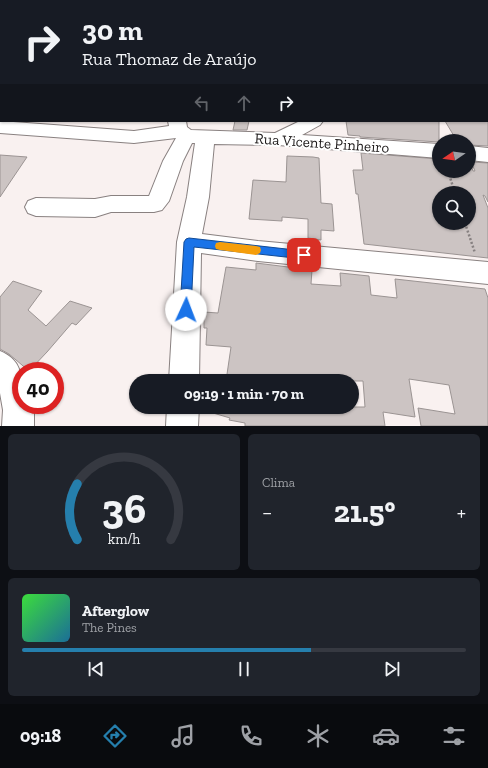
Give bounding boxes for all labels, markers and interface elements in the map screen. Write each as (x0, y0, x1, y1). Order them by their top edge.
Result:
text: 30 m (82, 14, 143, 47)
icon: right (16, 16, 68, 68)
text: Rua Thomaz de Araújo (82, 48, 257, 70)
icon: left (191, 92, 213, 114)
icon: ahead (233, 92, 255, 114)
icon: right (275, 92, 297, 114)
street label: Rua Vicente Pinheiro (254, 129, 390, 157)
north arrow (432, 134, 476, 178)
map controls (432, 134, 476, 230)
button: search (432, 186, 476, 230)
pin (287, 238, 321, 272)
icon: arrive (293, 244, 315, 266)
position arrow (165, 289, 207, 331)
speed limit sign: 40 (12, 362, 64, 414)
text: 09:19 · 1 min · 70 m (184, 385, 304, 403)
text: Clima (262, 475, 295, 490)
text: 36 (102, 484, 146, 534)
text: 21.5° (334, 494, 395, 530)
text: − (262, 499, 272, 526)
text: + (457, 499, 466, 526)
text: km/h (108, 531, 140, 548)
text: Afterglow (82, 602, 149, 620)
text: The Pines (82, 620, 137, 635)
icon: previous (85, 658, 107, 680)
icon: pause (233, 658, 255, 680)
icon: next (381, 658, 403, 680)
icon: directions (101, 722, 129, 750)
icon: music (169, 722, 197, 750)
icon: phone (237, 722, 265, 750)
icon: climate (304, 722, 332, 750)
icon: car (372, 722, 400, 750)
icon: filters (440, 722, 468, 750)
text: 09:18 (20, 725, 61, 747)

